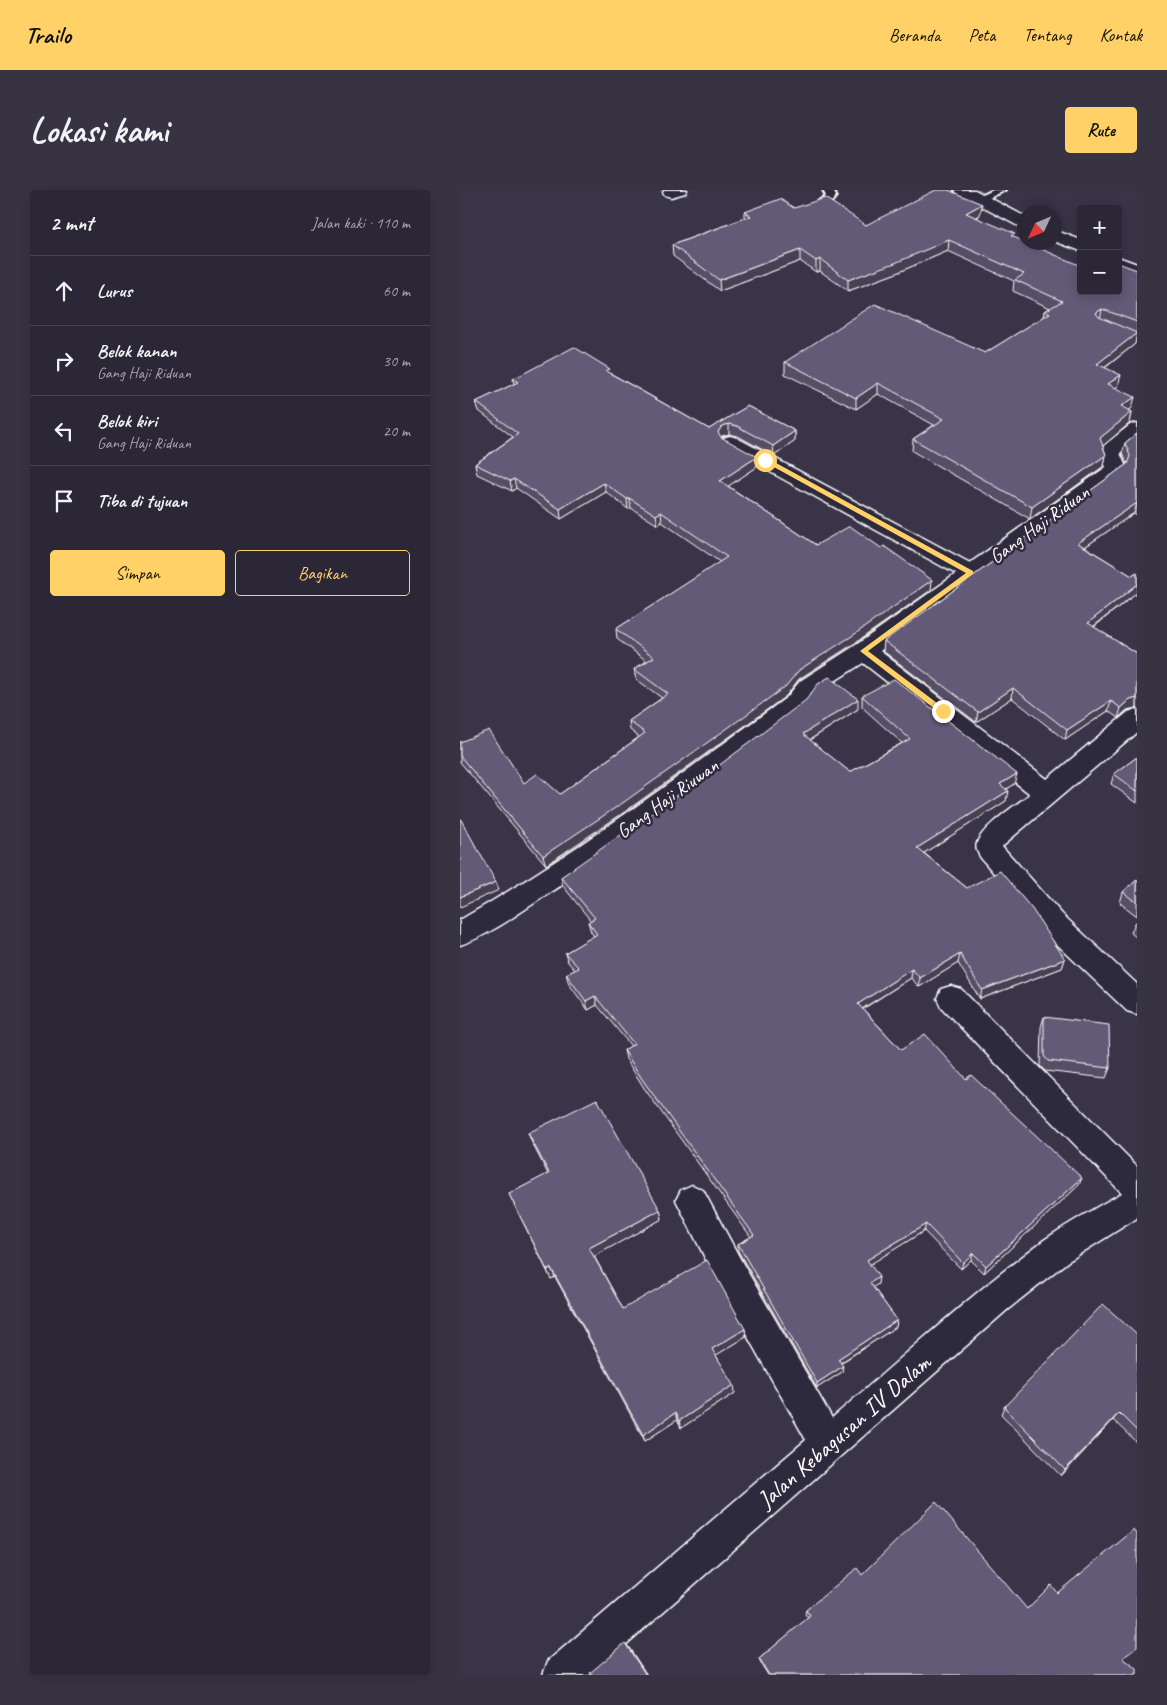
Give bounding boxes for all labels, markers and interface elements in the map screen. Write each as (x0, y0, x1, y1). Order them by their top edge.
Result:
text: Trailo (25, 20, 71, 50)
text: Beranda (889, 24, 940, 46)
text: Peta (968, 24, 995, 46)
text: Tentang (1023, 24, 1072, 46)
text: Kontak (1100, 24, 1142, 46)
button: Rute (1065, 107, 1137, 153)
text: Lokasi kami (30, 108, 168, 153)
north arrow (1017, 205, 1062, 250)
map controls (1077, 205, 1122, 295)
button: + (1077, 205, 1122, 250)
text: 2 mnt (50, 210, 93, 236)
text: Jalan kaki · 110 m (312, 213, 410, 233)
button: − (1077, 250, 1122, 295)
icon: ahead (50, 277, 78, 305)
text: Lurus (97, 279, 132, 303)
text: 60 m (383, 281, 410, 301)
text: Belok kanan (97, 339, 176, 363)
icon: right (50, 347, 78, 375)
text: 30 m (383, 351, 410, 371)
text: Gang Haji Riduan (97, 363, 191, 383)
text: Belok kiri (97, 409, 157, 433)
icon: left (50, 417, 78, 445)
text: 20 m (383, 421, 410, 441)
text: Gang Haji Riduan (97, 433, 191, 453)
route start (754, 449, 777, 472)
street label: Gang Haji Riduan (984, 479, 1095, 569)
icon: arrive (50, 487, 78, 515)
text: Tiba di tujuan (97, 489, 187, 513)
button: Simpan (50, 550, 225, 596)
button: Bagikan (235, 550, 410, 596)
route end (932, 700, 955, 723)
street label: Gang Haji Riuwan (611, 752, 724, 844)
street label: Jalan Kebagusan IV Dalam (750, 1347, 938, 1515)

